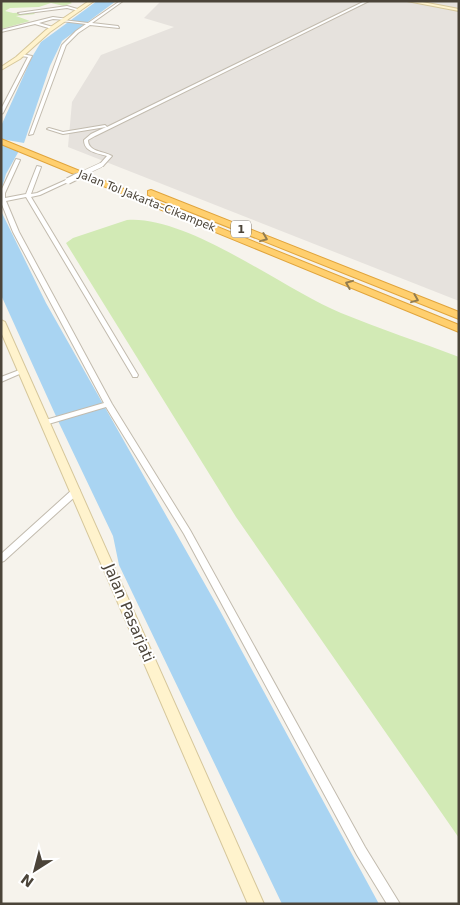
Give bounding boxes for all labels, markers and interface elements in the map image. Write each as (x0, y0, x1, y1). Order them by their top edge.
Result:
street label: Jalan Tol Jakarta–Cikampek (76, 167, 218, 235)
road number: 1 (231, 220, 251, 238)
one-way arrow (260, 233, 268, 243)
one-way arrow (345, 280, 354, 291)
one-way arrow (410, 292, 419, 303)
street label: Jalan Pasarjati (100, 560, 158, 665)
north arrow (10, 845, 60, 895)
text: N (18, 871, 37, 890)

